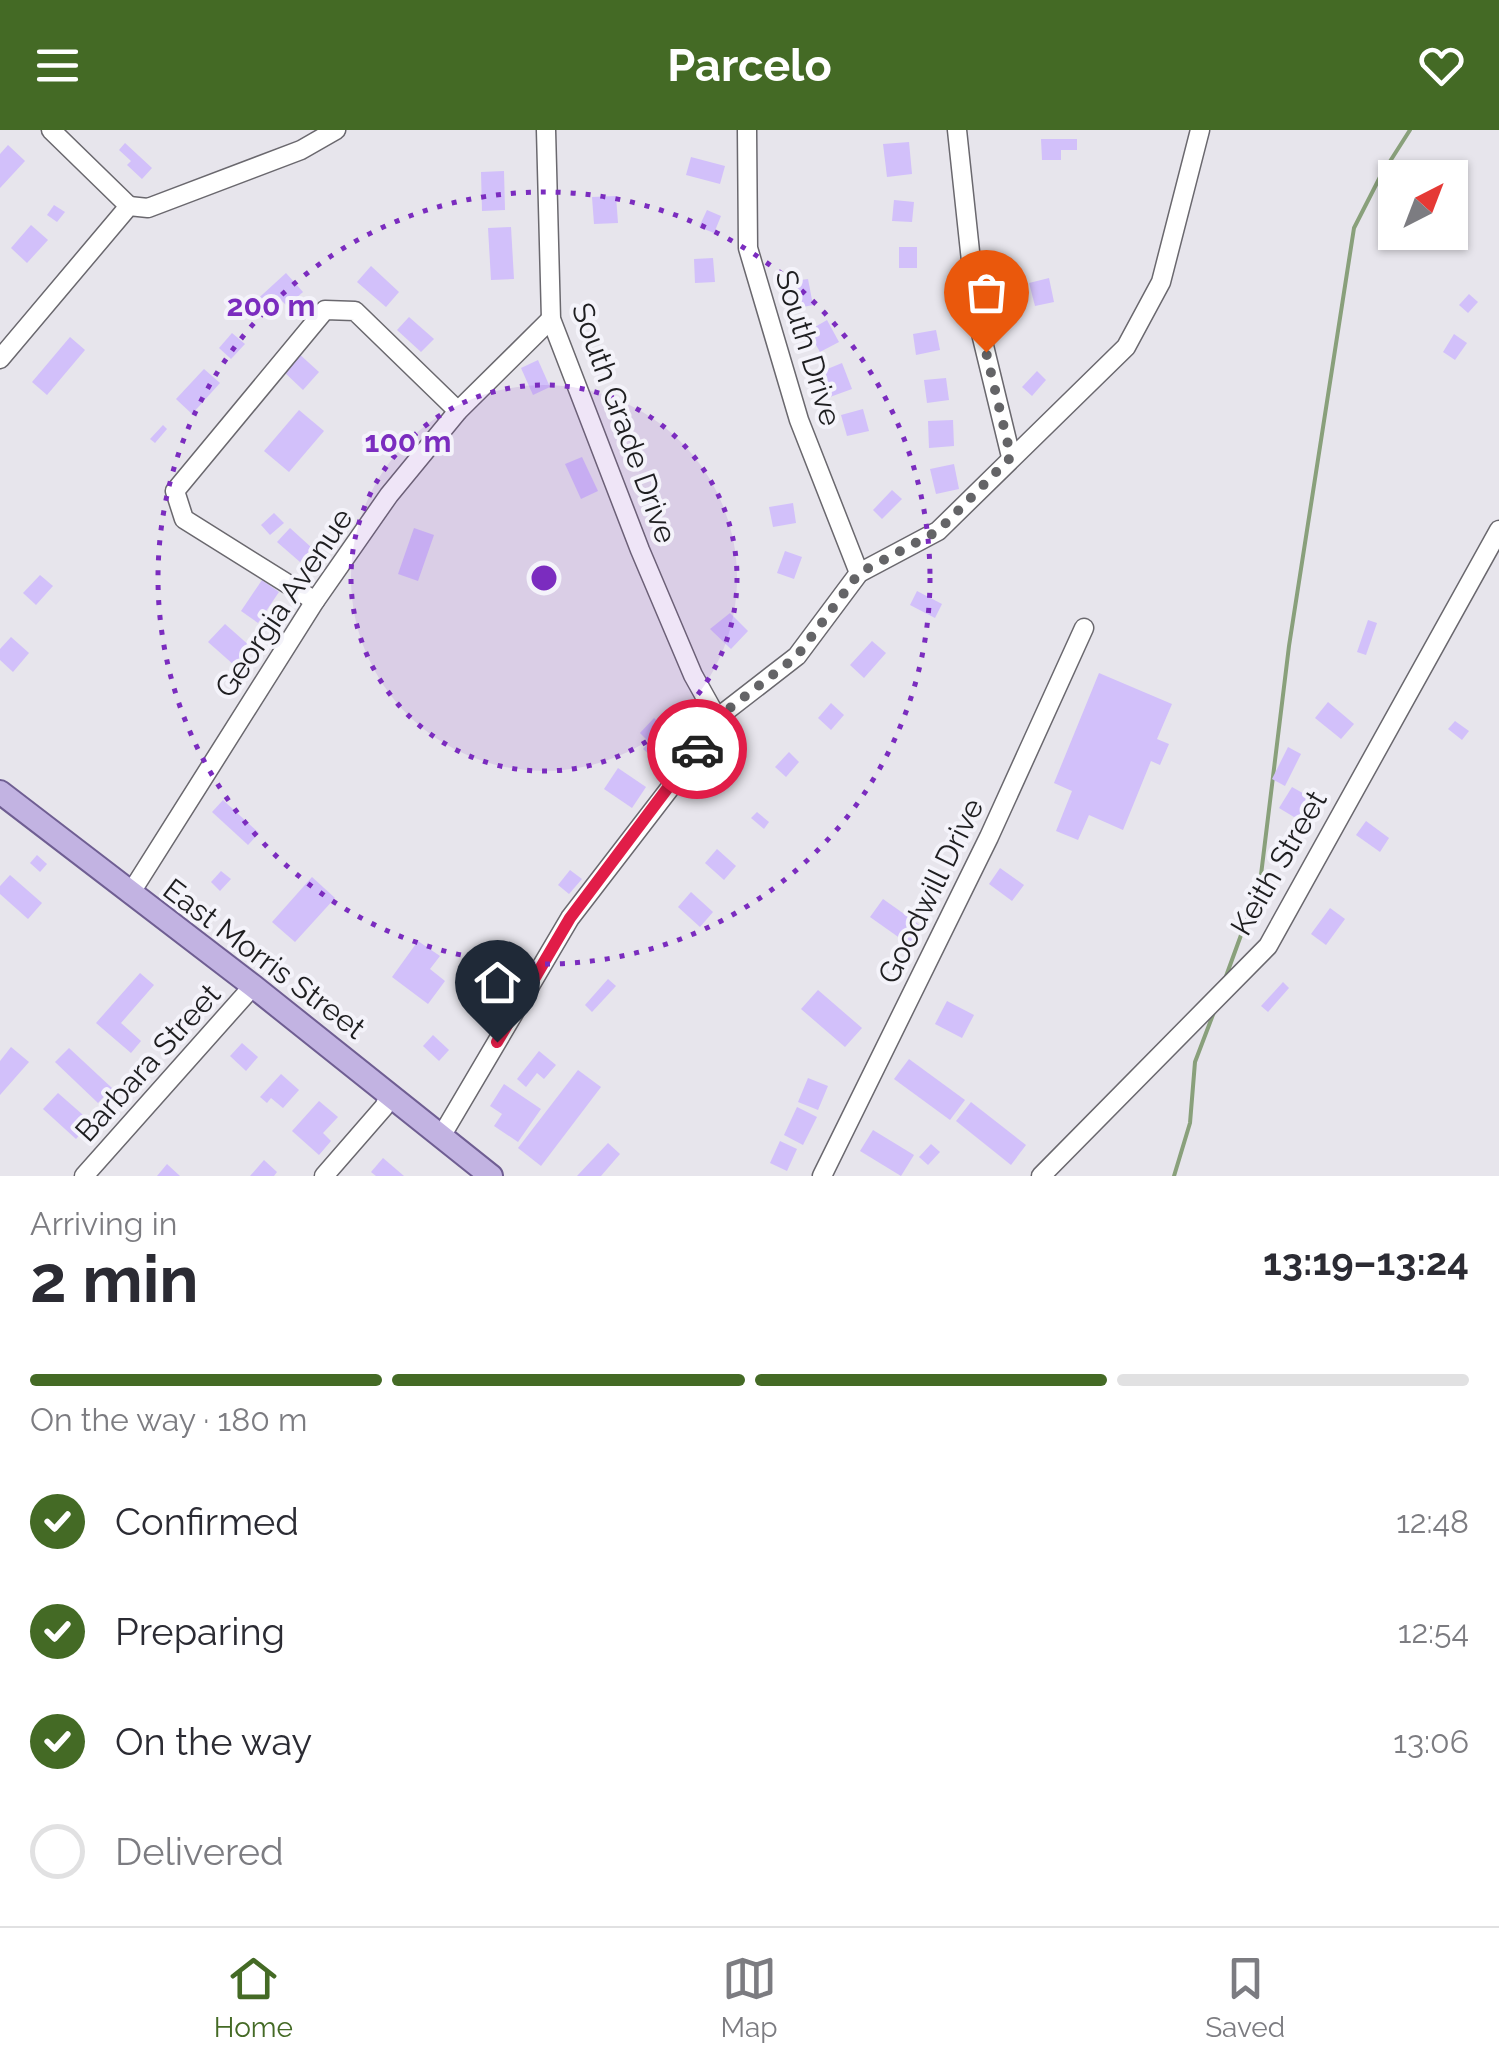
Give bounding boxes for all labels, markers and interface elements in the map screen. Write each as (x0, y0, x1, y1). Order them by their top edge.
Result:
icon: menu (30, 38, 85, 93)
icon: heart (1414, 38, 1469, 93)
text: Parcelo (667, 39, 832, 92)
north arrow (1378, 160, 1468, 250)
map controls (1378, 160, 1468, 250)
pin (944, 250, 1029, 353)
icon: bag (959, 265, 1014, 320)
street label: South Drive (768, 266, 849, 430)
text: 200 m (227, 288, 315, 323)
street label: South Grade Drive (565, 298, 684, 548)
text: 100 m (365, 424, 451, 459)
street label: Georgia Avenue (207, 502, 360, 704)
centre of rings (526, 560, 562, 596)
courier (647, 699, 747, 799)
icon: car (670, 722, 725, 777)
street label: Keith Street (1223, 784, 1334, 941)
street label: Goodwill Drive (871, 793, 990, 989)
street label: East Morris Street (157, 871, 372, 1046)
pin (455, 940, 540, 1043)
icon: home (470, 955, 525, 1010)
street label: Barbara Street (68, 977, 227, 1148)
text: Arriving in (30, 1205, 177, 1242)
text: 13:19–13:24 (1263, 1239, 1469, 1284)
text: 2 min (30, 1241, 199, 1317)
text: On the way · 180 m (30, 1401, 307, 1438)
icon: check (30, 1494, 85, 1549)
text: Confirmed (115, 1499, 299, 1544)
text: 12:48 (1396, 1503, 1469, 1540)
icon: check (30, 1604, 85, 1659)
text: Preparing (115, 1609, 285, 1654)
text: 12:54 (1398, 1613, 1469, 1650)
icon: check (30, 1714, 85, 1769)
text: On the way (115, 1719, 312, 1764)
text: 13:06 (1393, 1723, 1469, 1760)
text: Delivered (115, 1829, 284, 1874)
tab: Home (214, 1951, 293, 2044)
tab: Map (721, 1951, 778, 2044)
tab: Saved (1205, 1951, 1285, 2044)

